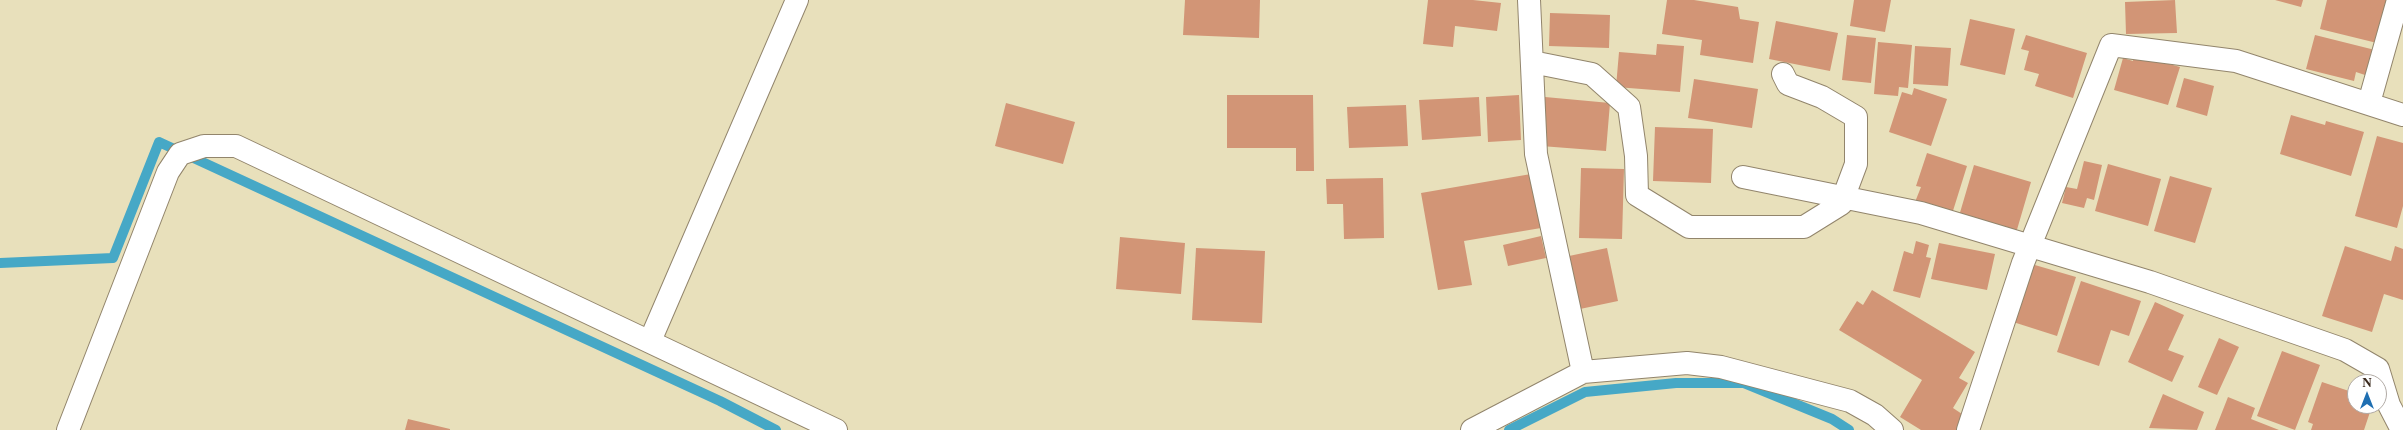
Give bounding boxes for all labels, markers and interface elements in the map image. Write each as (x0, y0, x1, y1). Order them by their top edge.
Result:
north arrow (2347, 374, 2387, 414)
text: N (2362, 376, 2372, 390)

